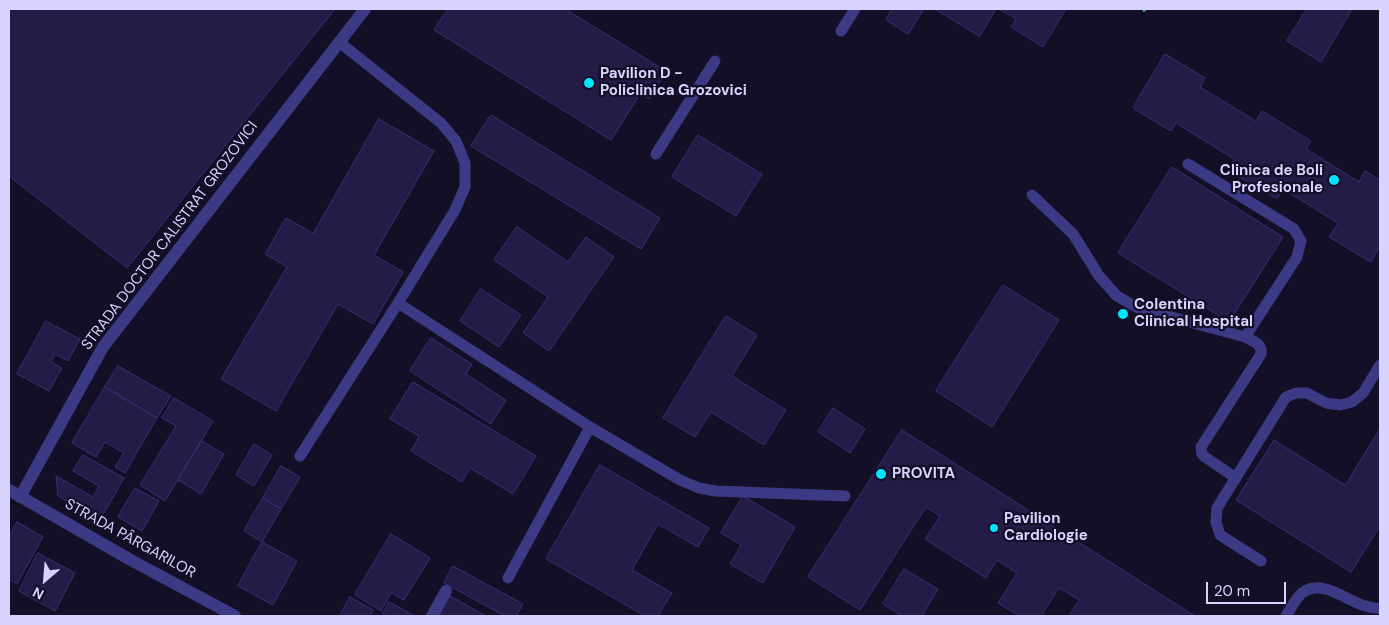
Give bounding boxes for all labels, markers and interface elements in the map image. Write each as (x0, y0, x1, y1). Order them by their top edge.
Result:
place label: Pavilion D - Policlinica Grozovici (600, 65, 747, 100)
marker: Pavilion D - Policlinica Grozovici (582, 76, 596, 90)
street label: STRADA DOCTOR CALISTRAT GROZOVICI (78, 118, 262, 354)
place label: Clinica de Boli Profesionale (1220, 162, 1323, 197)
marker: Clinica de Boli Profesionale (1327, 173, 1341, 187)
place label: Colentina Clinical Hospital (1134, 296, 1253, 331)
marker: Colentina Clinical Hospital (1116, 307, 1130, 321)
place label: PROVITA (892, 465, 955, 483)
marker: PROVITA (874, 467, 888, 481)
street label: STRADA PÂRGARILOR (61, 496, 199, 582)
place label: Pavilion Cardiologie (1004, 510, 1088, 545)
marker: Pavilion Cardiologie (988, 522, 1000, 534)
north arrow (20, 555, 70, 605)
scale bar (1209, 572, 1289, 604)
text: 20 m (1214, 581, 1250, 601)
text: N (30, 583, 47, 604)

